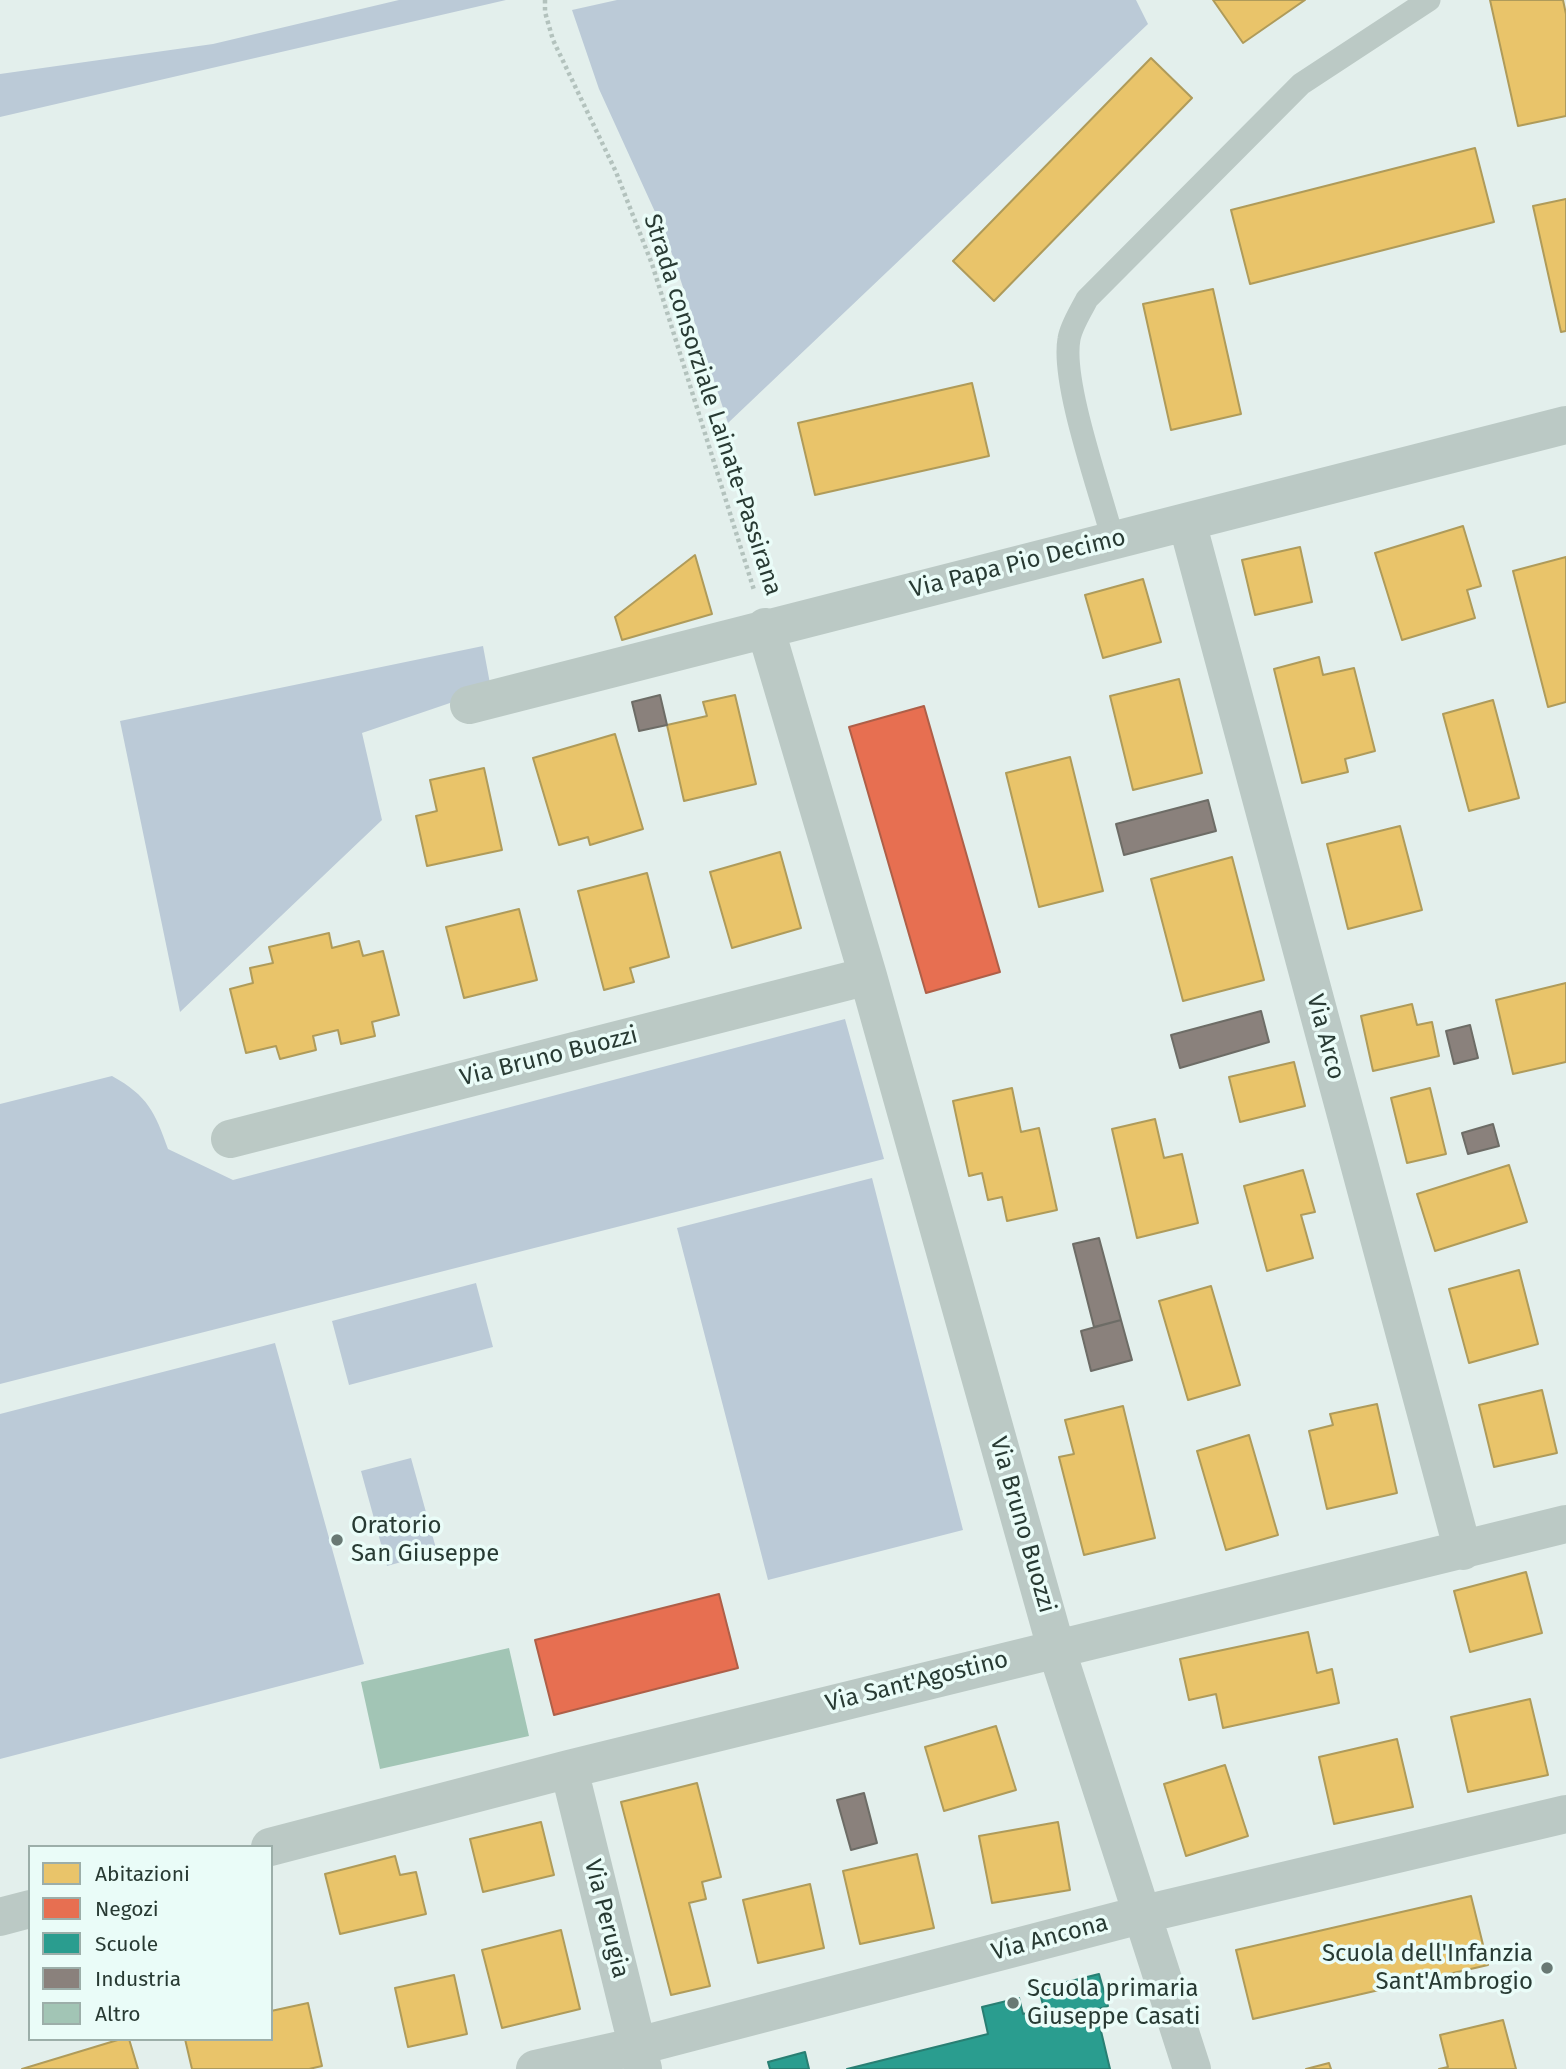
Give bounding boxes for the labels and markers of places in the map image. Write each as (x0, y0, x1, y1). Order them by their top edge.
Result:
place label: Oratorio San Giuseppe (351, 1512, 499, 1568)
marker: Oratorio San Giuseppe (329, 1532, 345, 1548)
place label: Scuola dell'Infanzia Sant'Ambrogio (1322, 1940, 1533, 1996)
marker: Scuola dell'Infanzia Sant'Ambrogio (1539, 1960, 1555, 1976)
place label: Scuola primaria Giuseppe Casati (1027, 1975, 1201, 2031)
marker: Scuola primaria Giuseppe Casati (1005, 1995, 1021, 2011)

